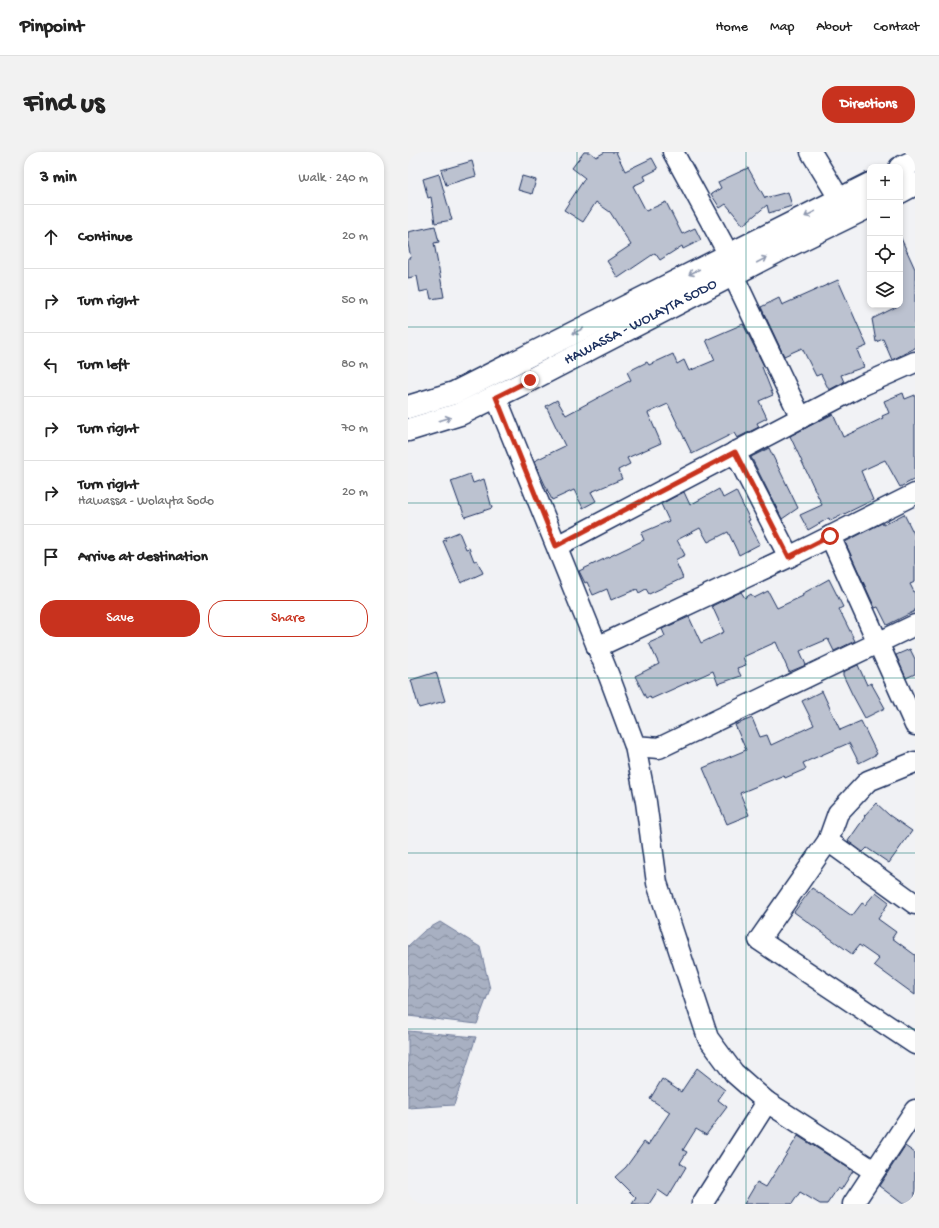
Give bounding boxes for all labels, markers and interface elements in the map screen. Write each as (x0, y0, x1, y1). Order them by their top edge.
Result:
text: Pinpoint (20, 16, 84, 39)
text: Home (716, 19, 748, 36)
text: Map (770, 19, 794, 36)
text: About (816, 19, 852, 36)
text: Contact (874, 19, 919, 36)
button: Directions (822, 86, 915, 123)
text: Find us (24, 88, 104, 121)
map controls (867, 164, 903, 308)
button: + (867, 164, 903, 200)
text: 3 min (40, 168, 77, 188)
text: Walk · 240 m (299, 171, 368, 186)
button: − (867, 200, 903, 236)
one-way arrow (804, 211, 816, 218)
icon: ahead (40, 226, 62, 248)
text: Continue (78, 228, 132, 246)
text: 20 m (342, 229, 368, 244)
button: locate (867, 236, 903, 272)
one-way arrow (755, 256, 767, 263)
one-way arrow (688, 269, 700, 276)
button: layers (867, 272, 903, 308)
street label: HAWASSA - WOLAYTA SODO (561, 275, 720, 370)
icon: right (40, 290, 62, 312)
text: Turn right (78, 292, 138, 310)
text: 50 m (341, 293, 368, 308)
one-way arrow (572, 328, 584, 335)
icon: left (40, 354, 62, 376)
text: Turn left (78, 356, 129, 374)
text: 80 m (341, 357, 368, 372)
route end (521, 371, 539, 389)
one-way arrow (439, 414, 451, 422)
icon: right (40, 418, 62, 440)
text: Turn right (78, 420, 138, 438)
text: 70 m (342, 421, 368, 436)
text: Turn right (78, 476, 138, 494)
icon: right (40, 482, 62, 504)
text: 20 m (342, 485, 368, 500)
text: Hawassa - Wolayta Sodo (78, 494, 214, 509)
route start (821, 527, 839, 545)
icon: arrive (40, 546, 62, 568)
text: Arrive at destination (78, 548, 208, 566)
button: Save (40, 600, 200, 637)
button: Share (208, 600, 368, 637)

